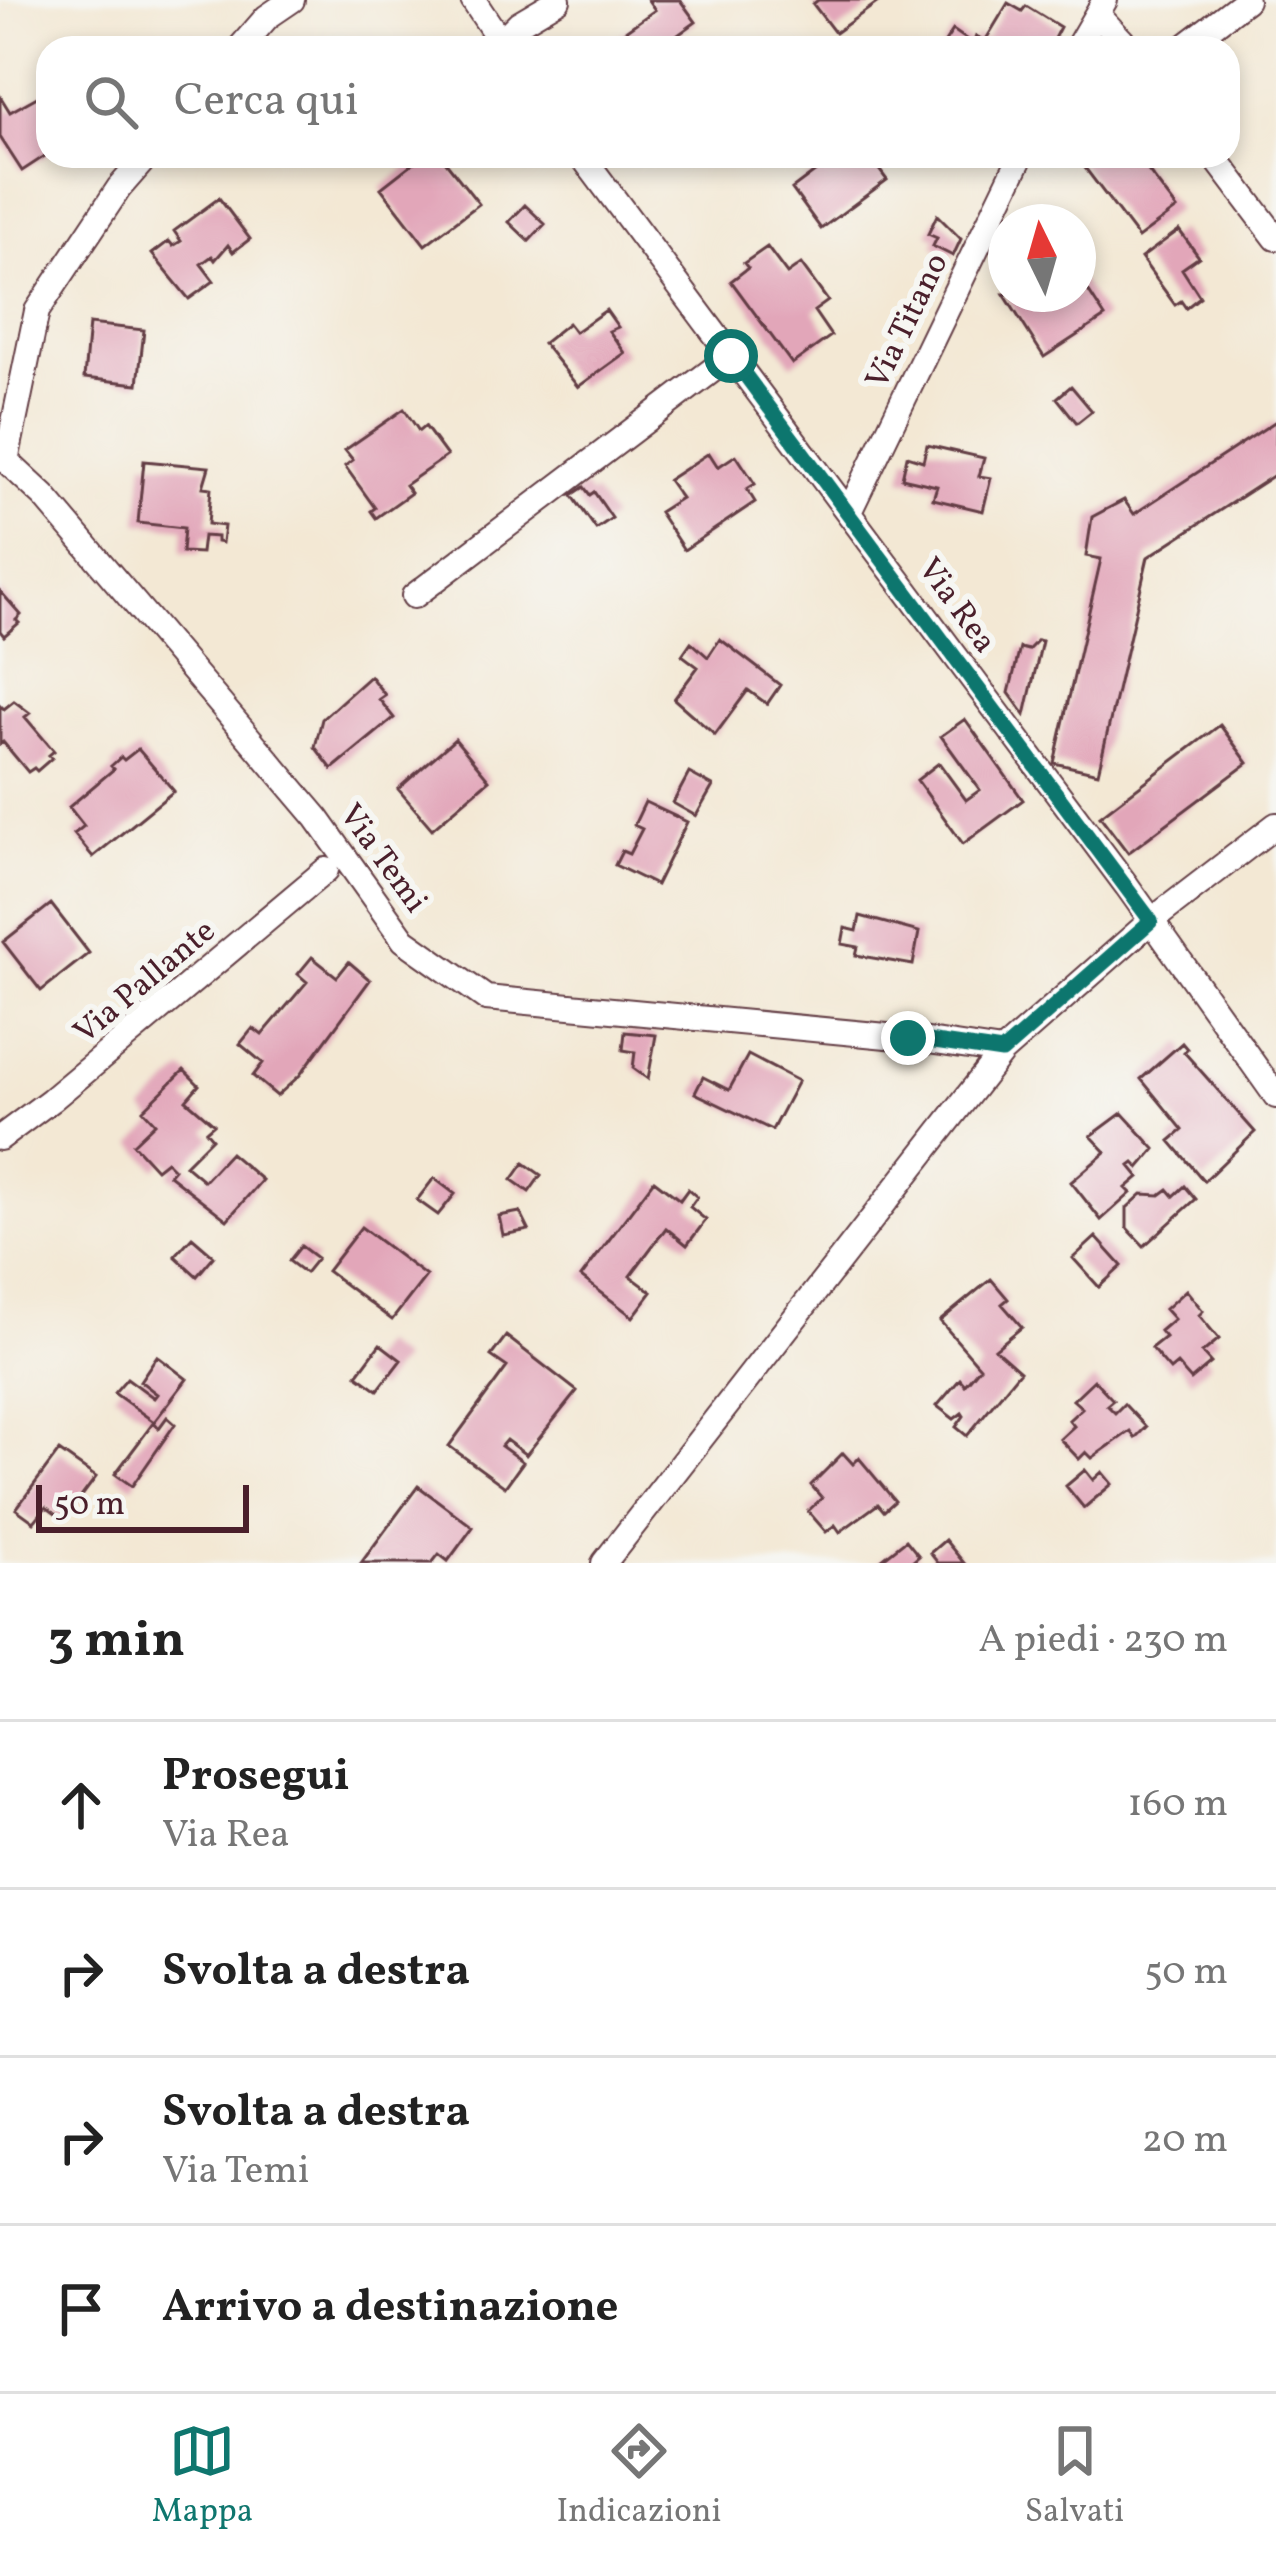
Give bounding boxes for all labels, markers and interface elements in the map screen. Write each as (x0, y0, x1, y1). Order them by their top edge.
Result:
search box (36, 36, 1240, 168)
icon: search (78, 69, 144, 135)
text: Cerca qui (174, 71, 359, 134)
north arrow (988, 204, 1096, 312)
street label: Via Titano (856, 246, 961, 397)
route start (704, 329, 758, 383)
street label: Via Rea (905, 549, 1006, 664)
street label: Via Temi (326, 795, 437, 923)
street label: Via Pallante (65, 910, 226, 1056)
route end (881, 1011, 935, 1065)
scale bar (36, 1479, 249, 1532)
text: 50 m (54, 1483, 125, 1529)
text: 3 min (48, 1606, 185, 1677)
text: A piedi · 230 m (978, 1614, 1228, 1668)
text: Prosegui (162, 1746, 350, 1809)
icon: ahead (48, 1772, 114, 1838)
text: 160 m (1127, 1778, 1228, 1832)
text: Via Rea (162, 1809, 290, 1863)
icon: right (48, 1940, 114, 2006)
text: Svolta a destra (162, 1941, 470, 2004)
text: 50 m (1144, 1946, 1228, 2000)
text: Svolta a destra (162, 2082, 470, 2145)
icon: right (48, 2108, 114, 2174)
text: 20 m (1142, 2114, 1228, 2168)
text: Via Temi (162, 2145, 309, 2199)
icon: arrive (48, 2276, 114, 2342)
text: Arrivo a destinazione (162, 2277, 618, 2340)
tab: Mappa (152, 2418, 253, 2536)
tab: Indicazioni (557, 2418, 721, 2536)
tab: Salvati (1025, 2418, 1124, 2536)

